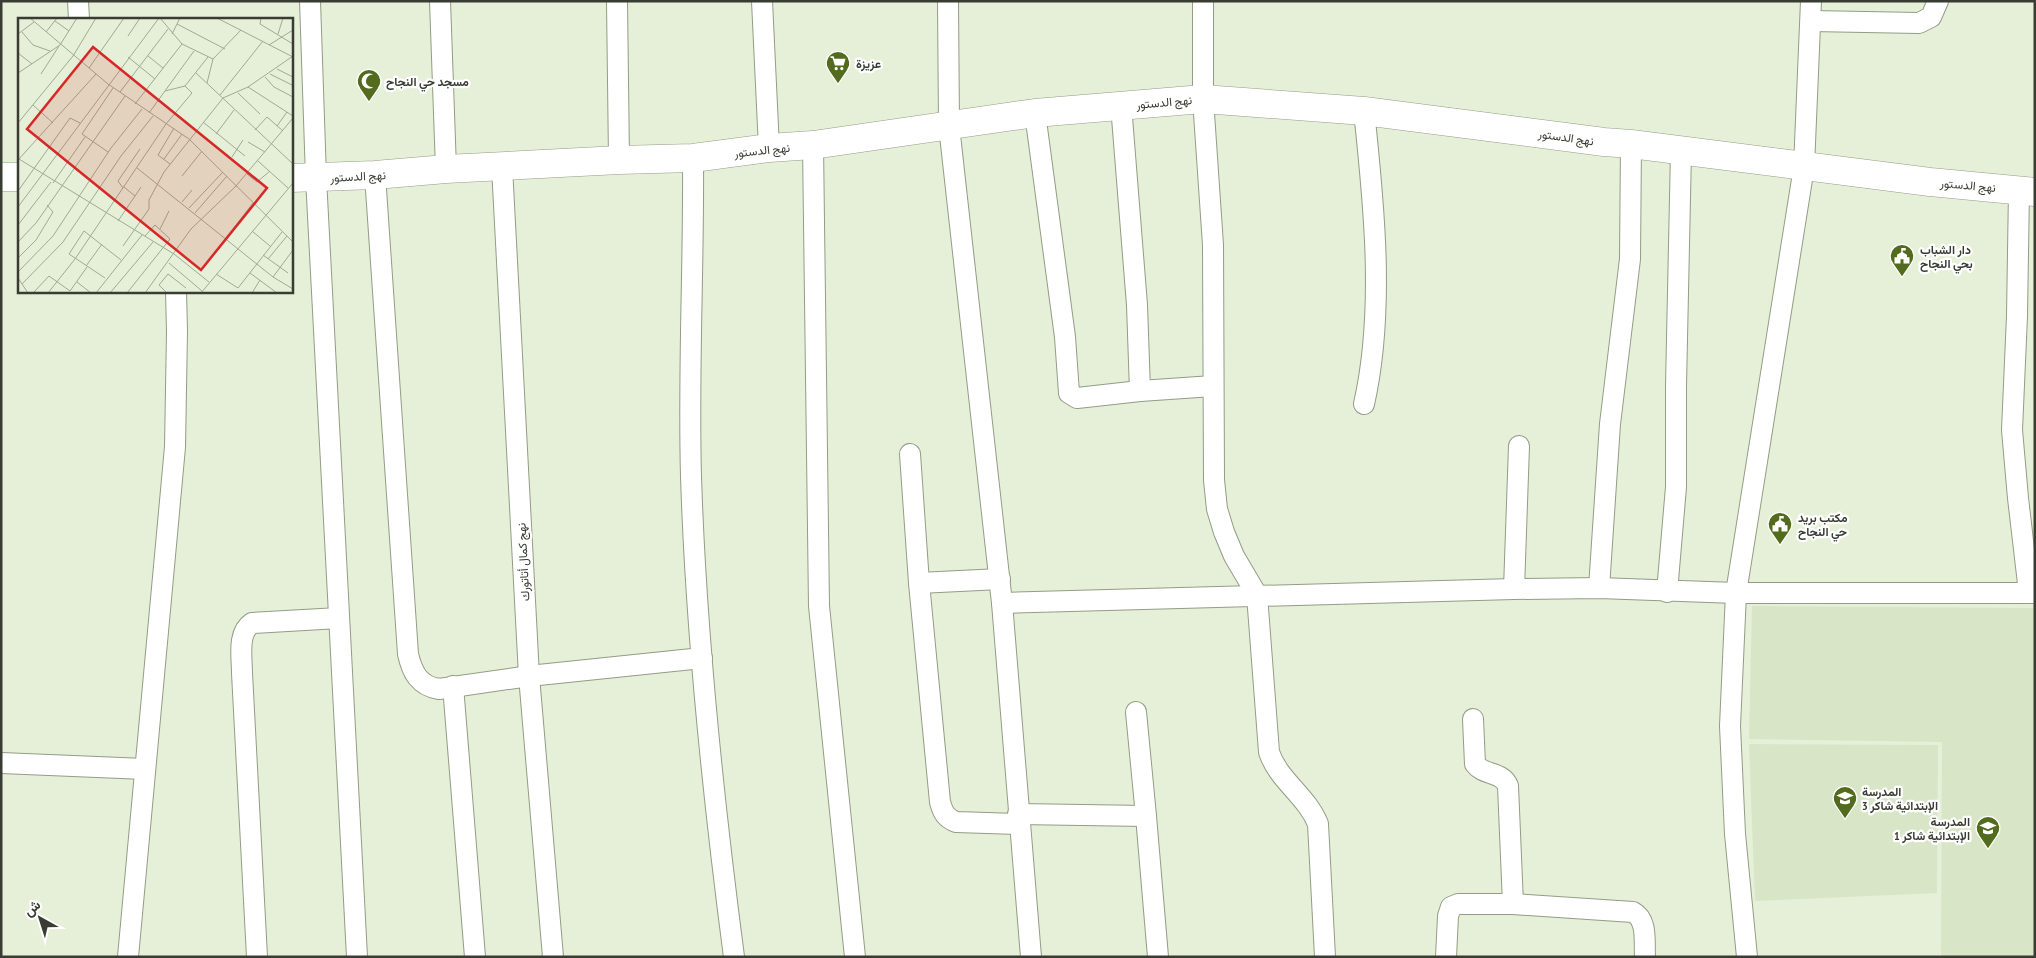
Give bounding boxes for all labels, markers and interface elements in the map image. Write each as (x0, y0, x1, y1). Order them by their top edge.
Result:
inset map (18, 18, 292, 292)
supermarket icon: عزيزة (825, 50, 851, 84)
place label: عزيزة (856, 56, 881, 72)
mosque icon: مسجد حي النجاح (356, 68, 382, 102)
place label: مسجد حي النجاح (386, 74, 469, 92)
street label: نهج الدستور (1134, 92, 1193, 114)
street label: نهج الدستور (1536, 126, 1595, 150)
street label: نهج الدستور (732, 140, 791, 162)
street label: نهج الدستور (329, 167, 386, 187)
street label: نهج الدستور (1938, 175, 1997, 197)
place label: دار الشباب بحي النجاح (1920, 242, 1973, 274)
public building icon: دار الشباب بحي النجاح (1889, 243, 1915, 277)
place label: مكتب بريد حي النجاح (1798, 510, 1848, 542)
public building icon: مكتب بريد حي النجاح (1767, 511, 1793, 545)
street label: نهج كمال أتاتورك (513, 522, 535, 602)
place label: المدرسة الإبتدائية شاكر 3 (1862, 784, 1938, 814)
school or university icon: المدرسة الإبتدائية شاكر 3 (1832, 785, 1858, 819)
place label: المدرسة الإبتدائية شاكر 1 (1894, 814, 1970, 844)
school or university icon: المدرسة الإبتدائية شاكر 1 (1975, 815, 2001, 849)
north arrow (15, 893, 65, 943)
text: ش (20, 895, 44, 920)

